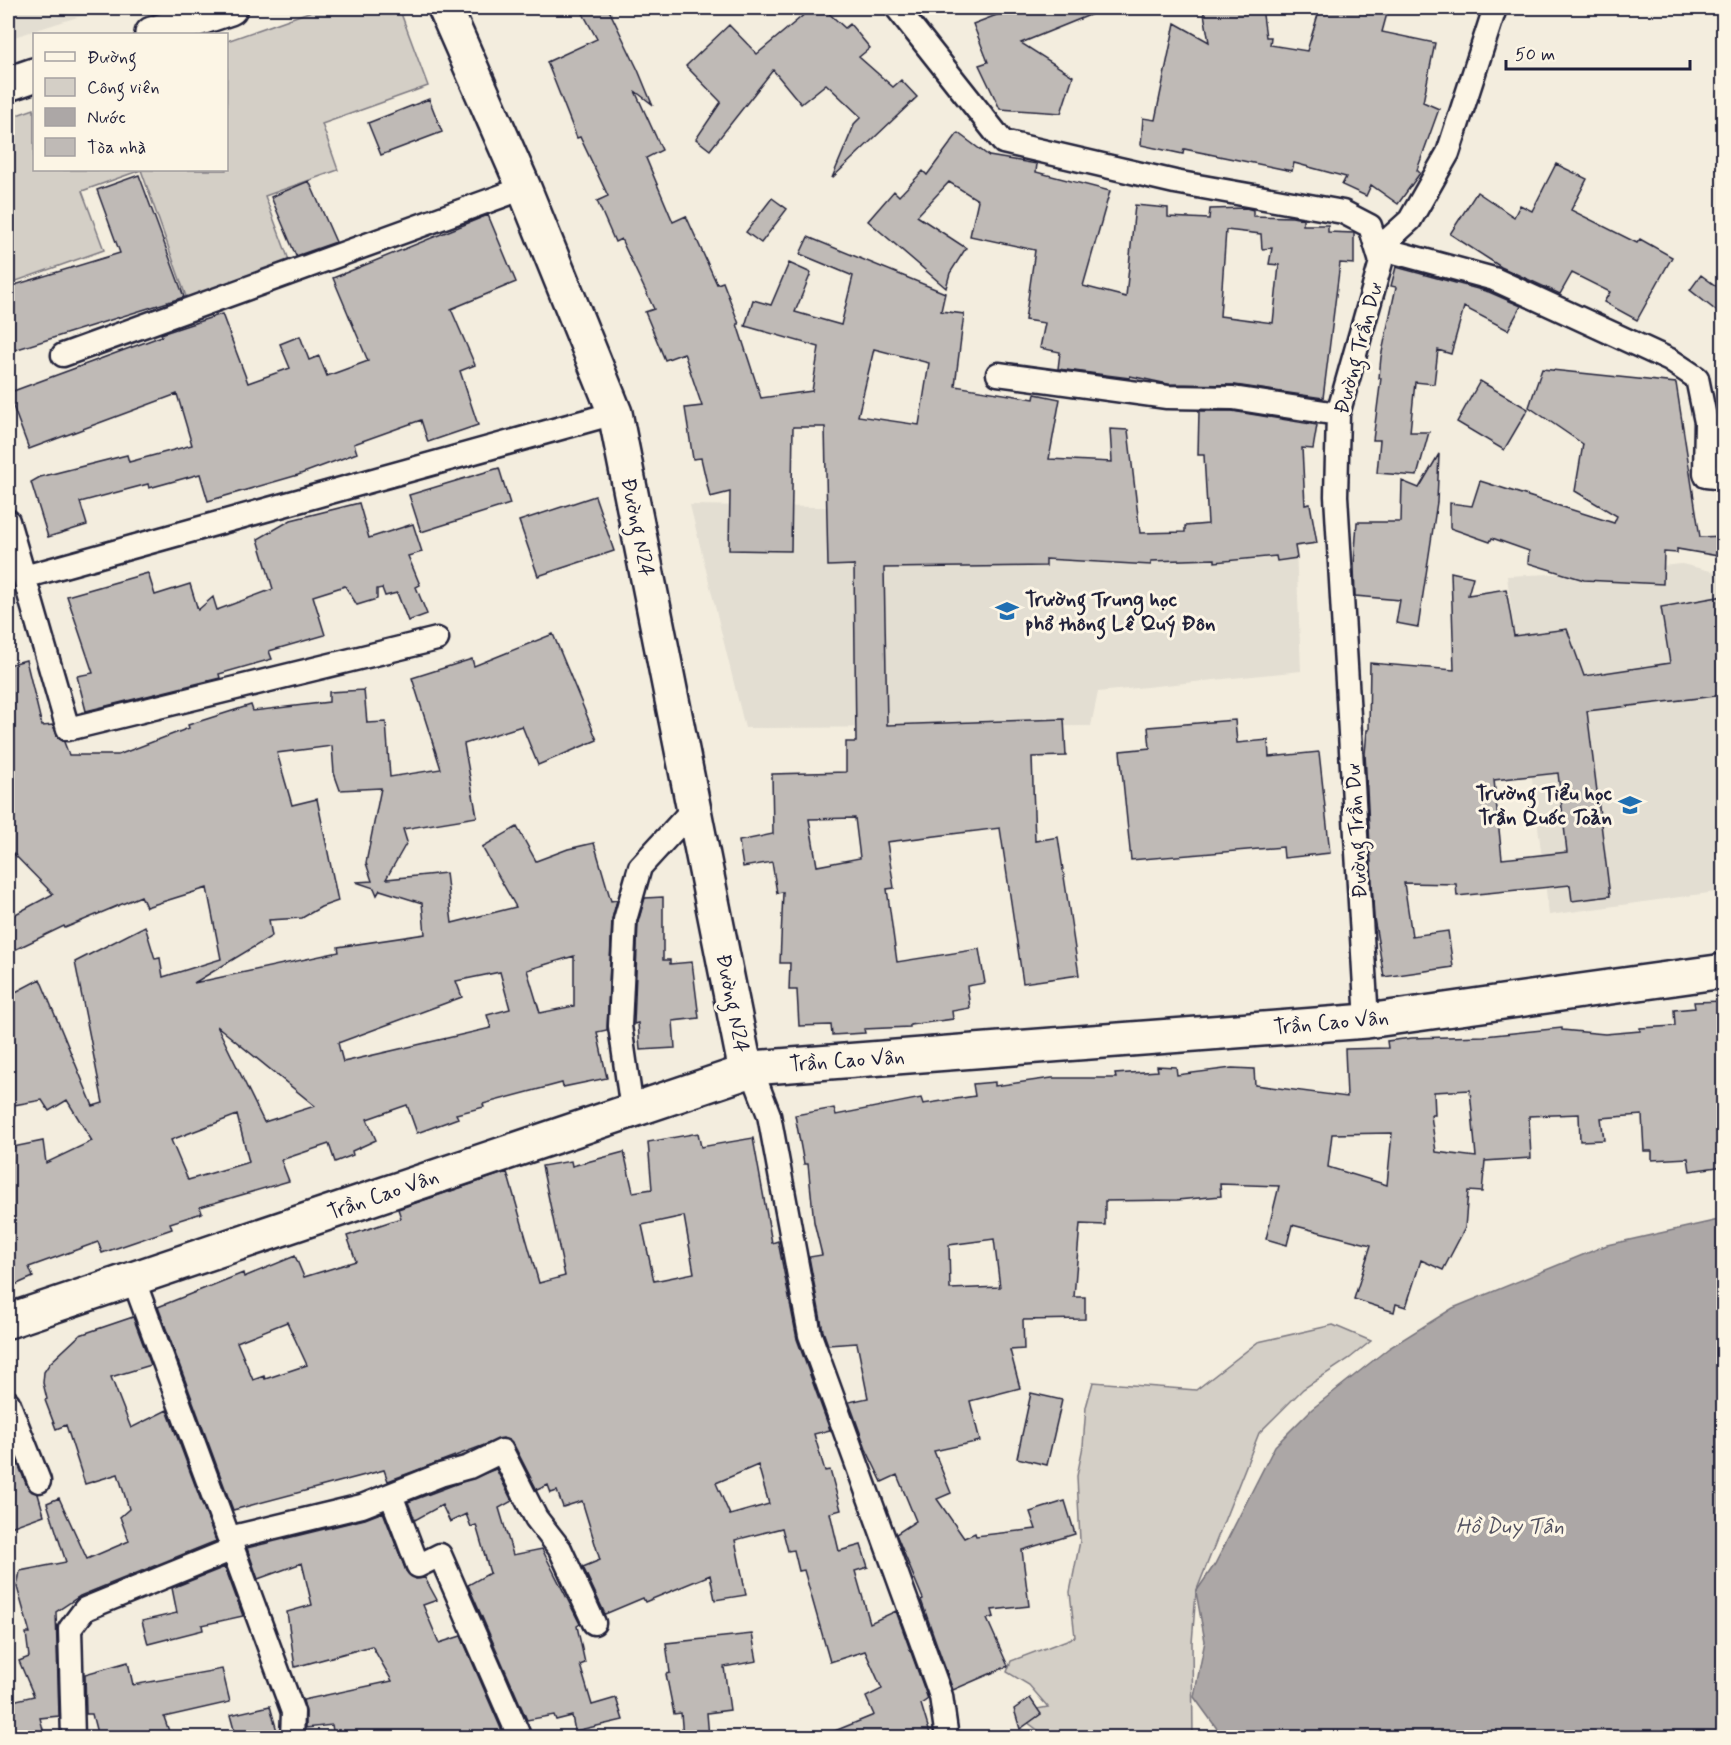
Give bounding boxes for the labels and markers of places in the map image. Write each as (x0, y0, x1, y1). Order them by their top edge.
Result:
place label: Trường Trung học phổ thông Lê Quý Đôn (1025, 586, 1215, 640)
school or university icon: Trường Trung học phổ thông Lê Quý Đôn (994, 598, 1020, 624)
place label: Trường Tiểu học Trần Quốc Toản (1475, 780, 1612, 832)
school or university icon: Trường Tiểu học Trần Quốc Toản (1617, 792, 1643, 818)

